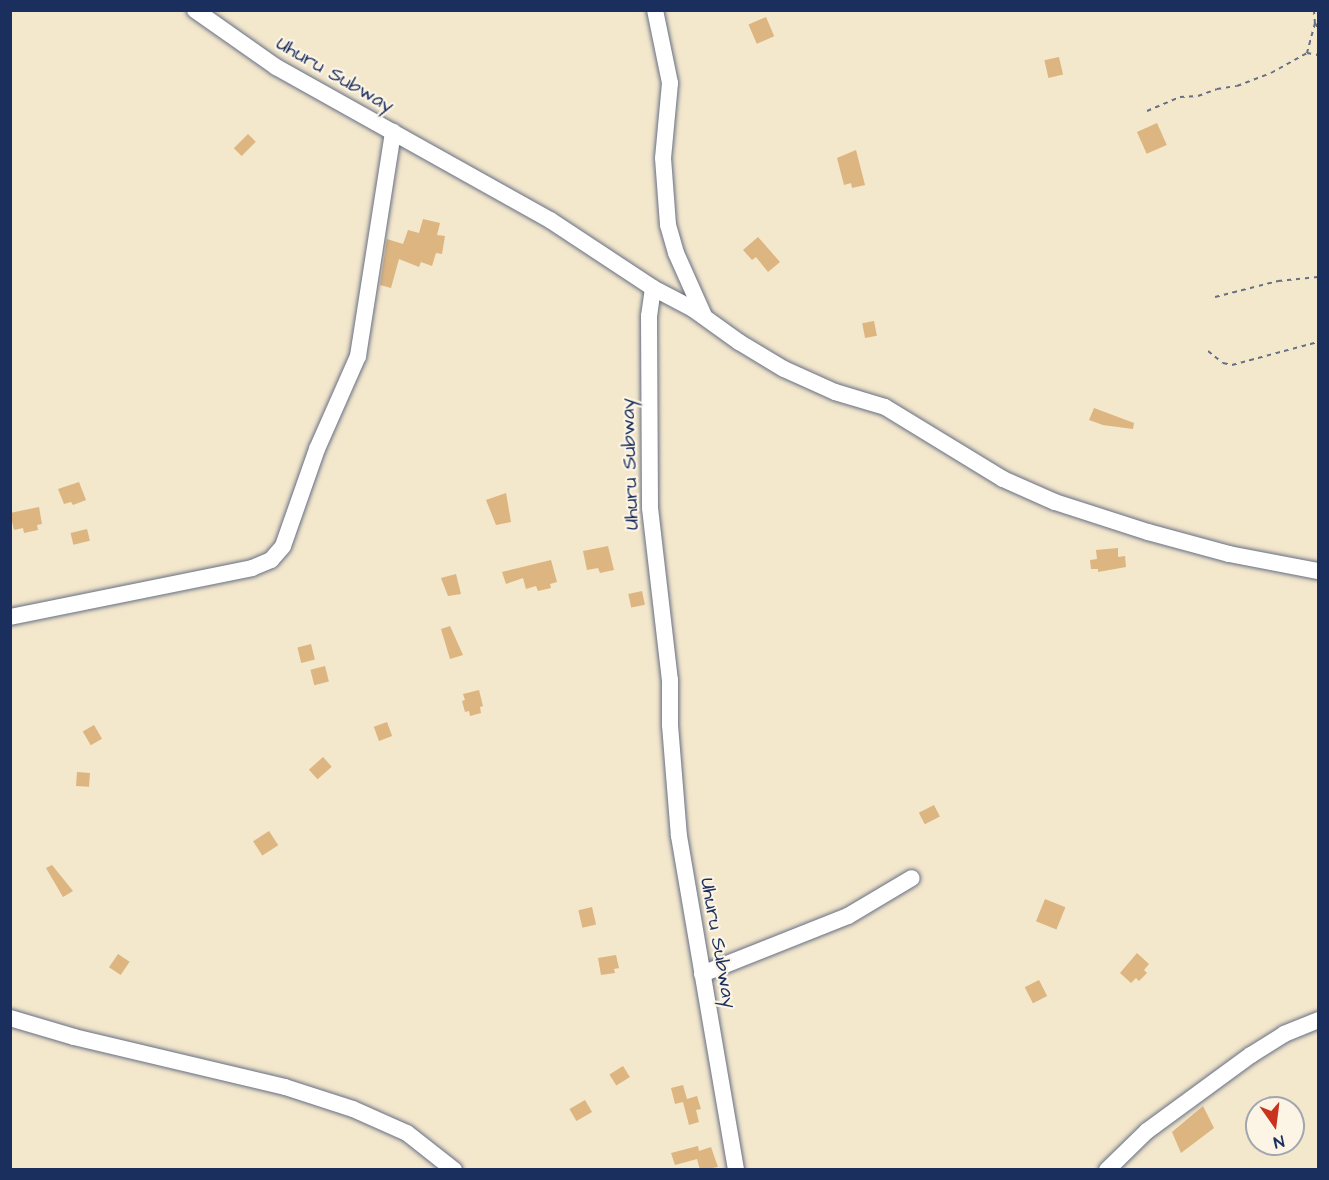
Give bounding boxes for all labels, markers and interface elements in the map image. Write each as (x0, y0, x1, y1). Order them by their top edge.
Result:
street label: Uhuru Subway (272, 32, 398, 118)
street label: Uhuru Subway (616, 398, 644, 530)
street label: Uhuru Subway (695, 876, 741, 1010)
north arrow (1245, 1096, 1305, 1156)
text: N (1271, 1130, 1286, 1153)

